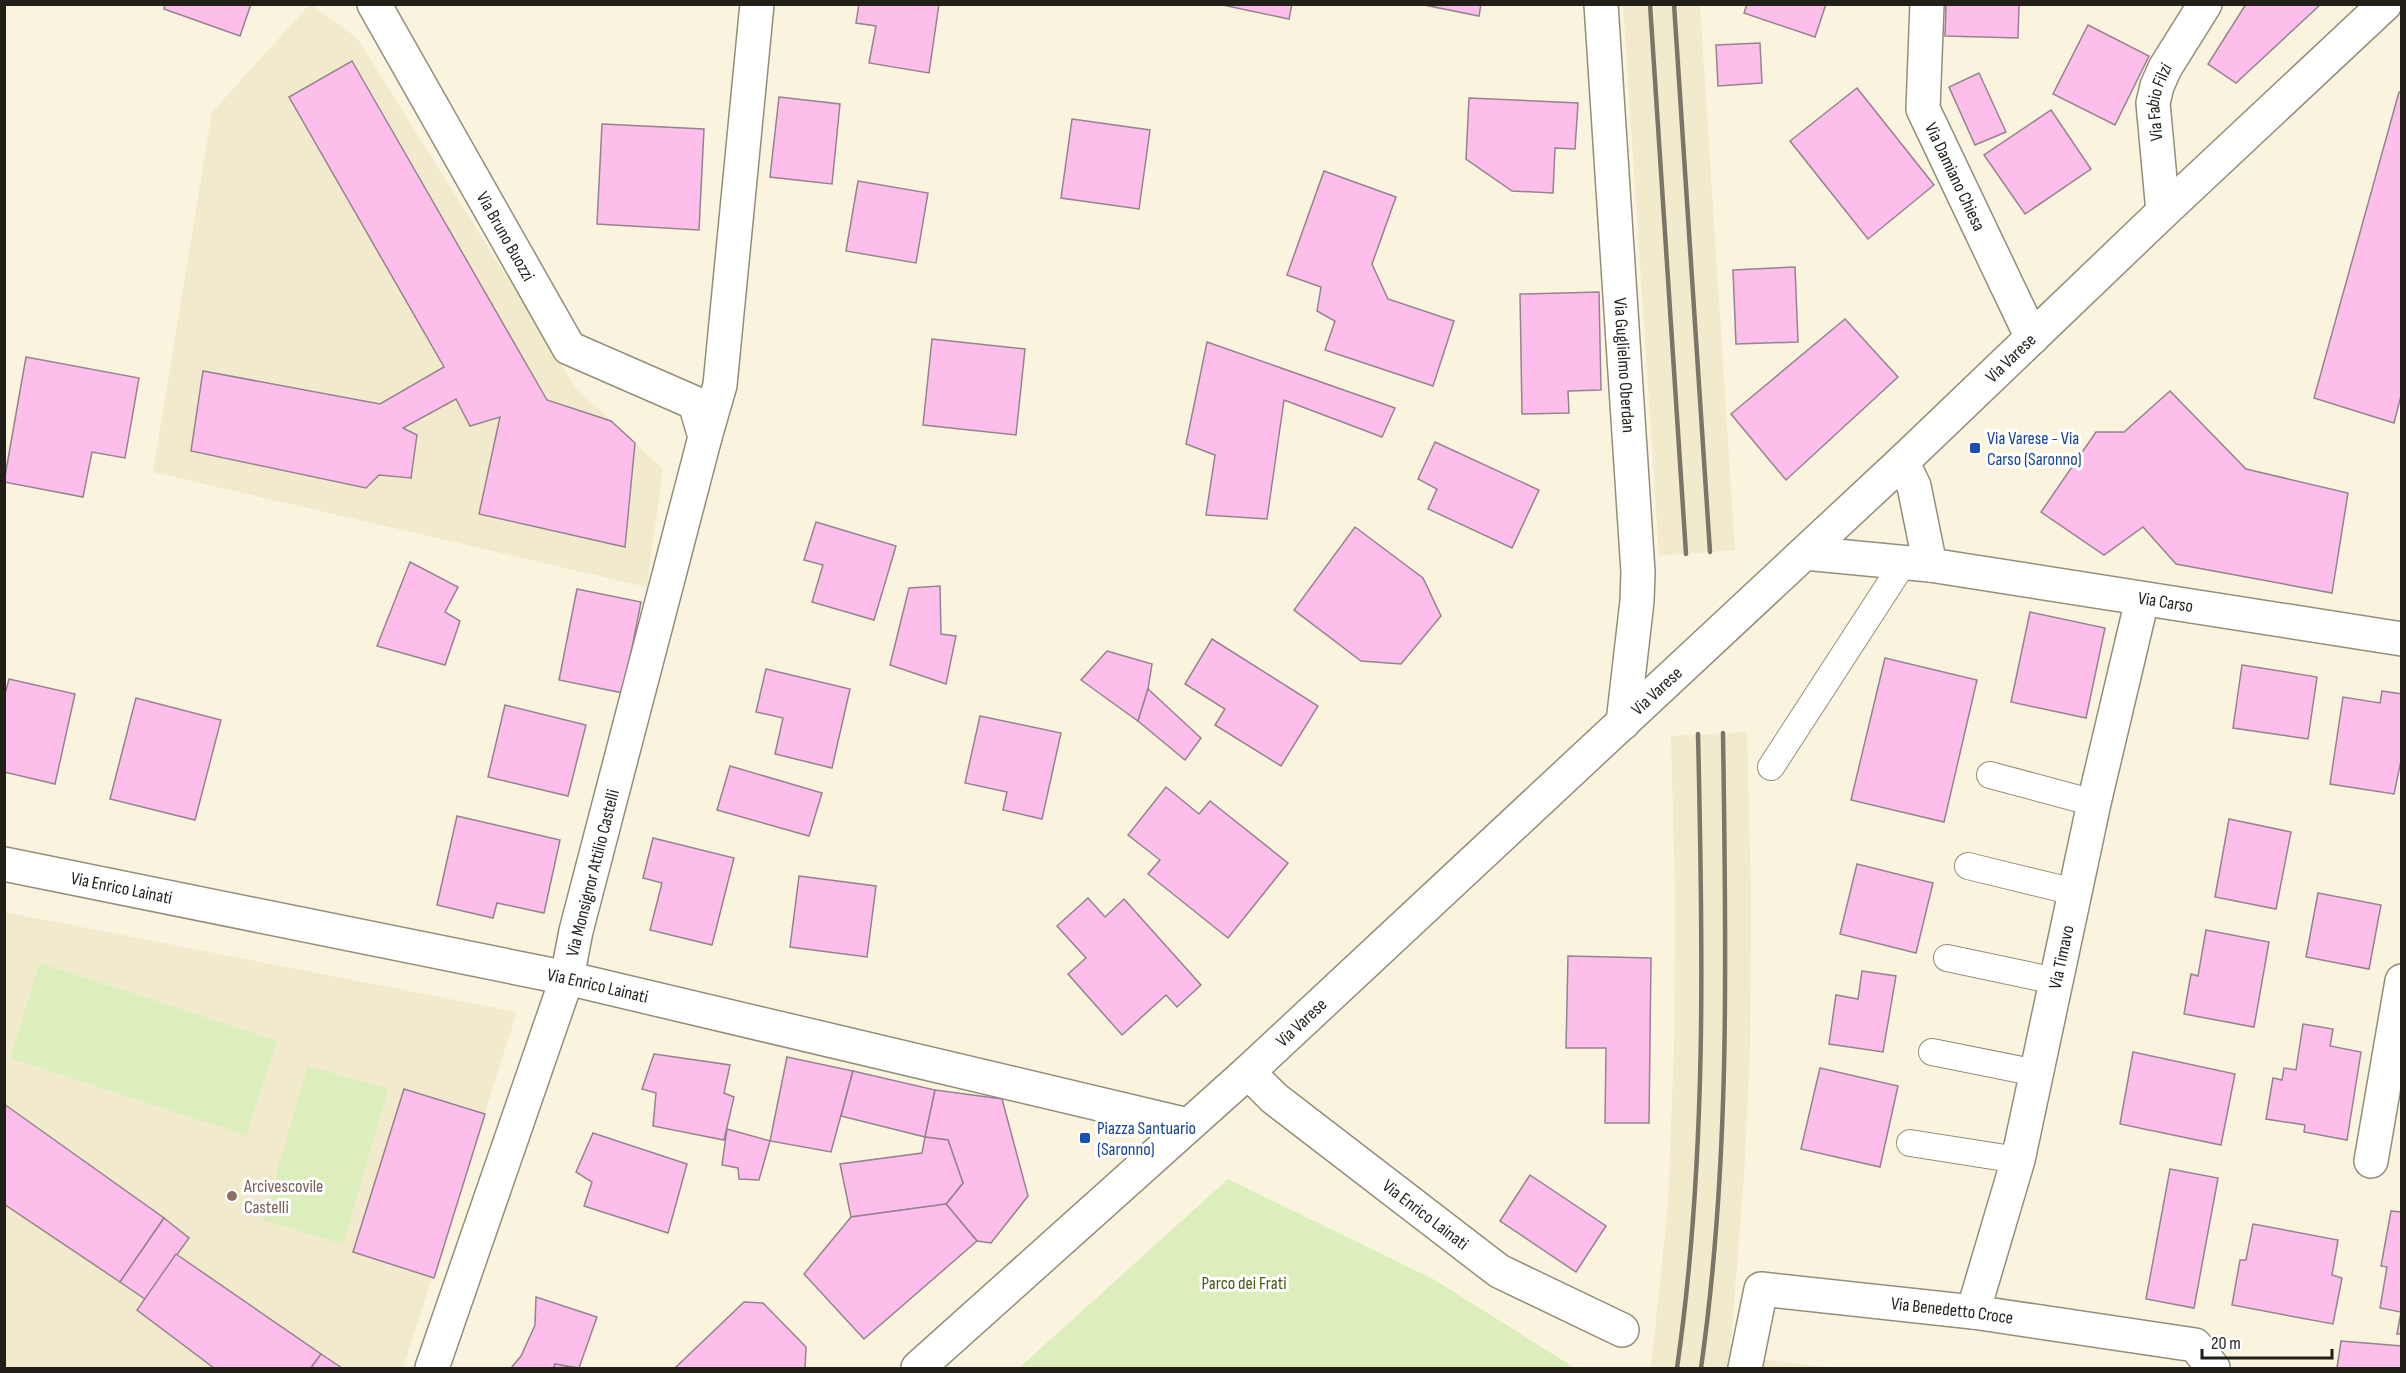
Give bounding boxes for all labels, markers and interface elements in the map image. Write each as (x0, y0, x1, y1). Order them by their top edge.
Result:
street label: Via Fabio Filzi (2142, 59, 2176, 142)
street label: Via Damiano Chiesa (1921, 119, 1990, 234)
street label: Via Bruno Buozzi (472, 188, 539, 285)
street label: Via Guglielmo Oberdan (1610, 297, 1639, 433)
street label: Via Varese (1981, 329, 2040, 387)
place label: Via Varese - Via Carso (Saronno) (1987, 428, 2082, 470)
marker: Via Varese - Via Carso (Saronno) (1968, 441, 1982, 455)
street label: Via Carso (2136, 587, 2195, 617)
street label: Via Varese (1627, 662, 1686, 720)
street label: Via Monsignor Attilio Castelli (562, 787, 624, 959)
street label: Via Enrico Lainati (69, 867, 174, 908)
street label: Via Timavo (2044, 923, 2078, 991)
street label: Via Enrico Lainati (545, 964, 650, 1007)
street label: Via Varese (1271, 994, 1331, 1051)
place label: Piazza Santuario (Saronno) (1097, 1118, 1196, 1160)
marker: Piazza Santuario (Saronno) (1078, 1131, 1092, 1145)
street label: Via Enrico Lainati (1378, 1175, 1473, 1254)
place label: Arcivescovile Castelli (243, 1176, 323, 1218)
marker: Arcivescovile Castelli (225, 1189, 239, 1203)
park label: Parco dei Frati (1201, 1273, 1287, 1294)
street label: Via Benedetto Croce (1890, 1293, 2015, 1328)
scale bar (2202, 1322, 2332, 1360)
text: 20 m (2211, 1333, 2241, 1354)

